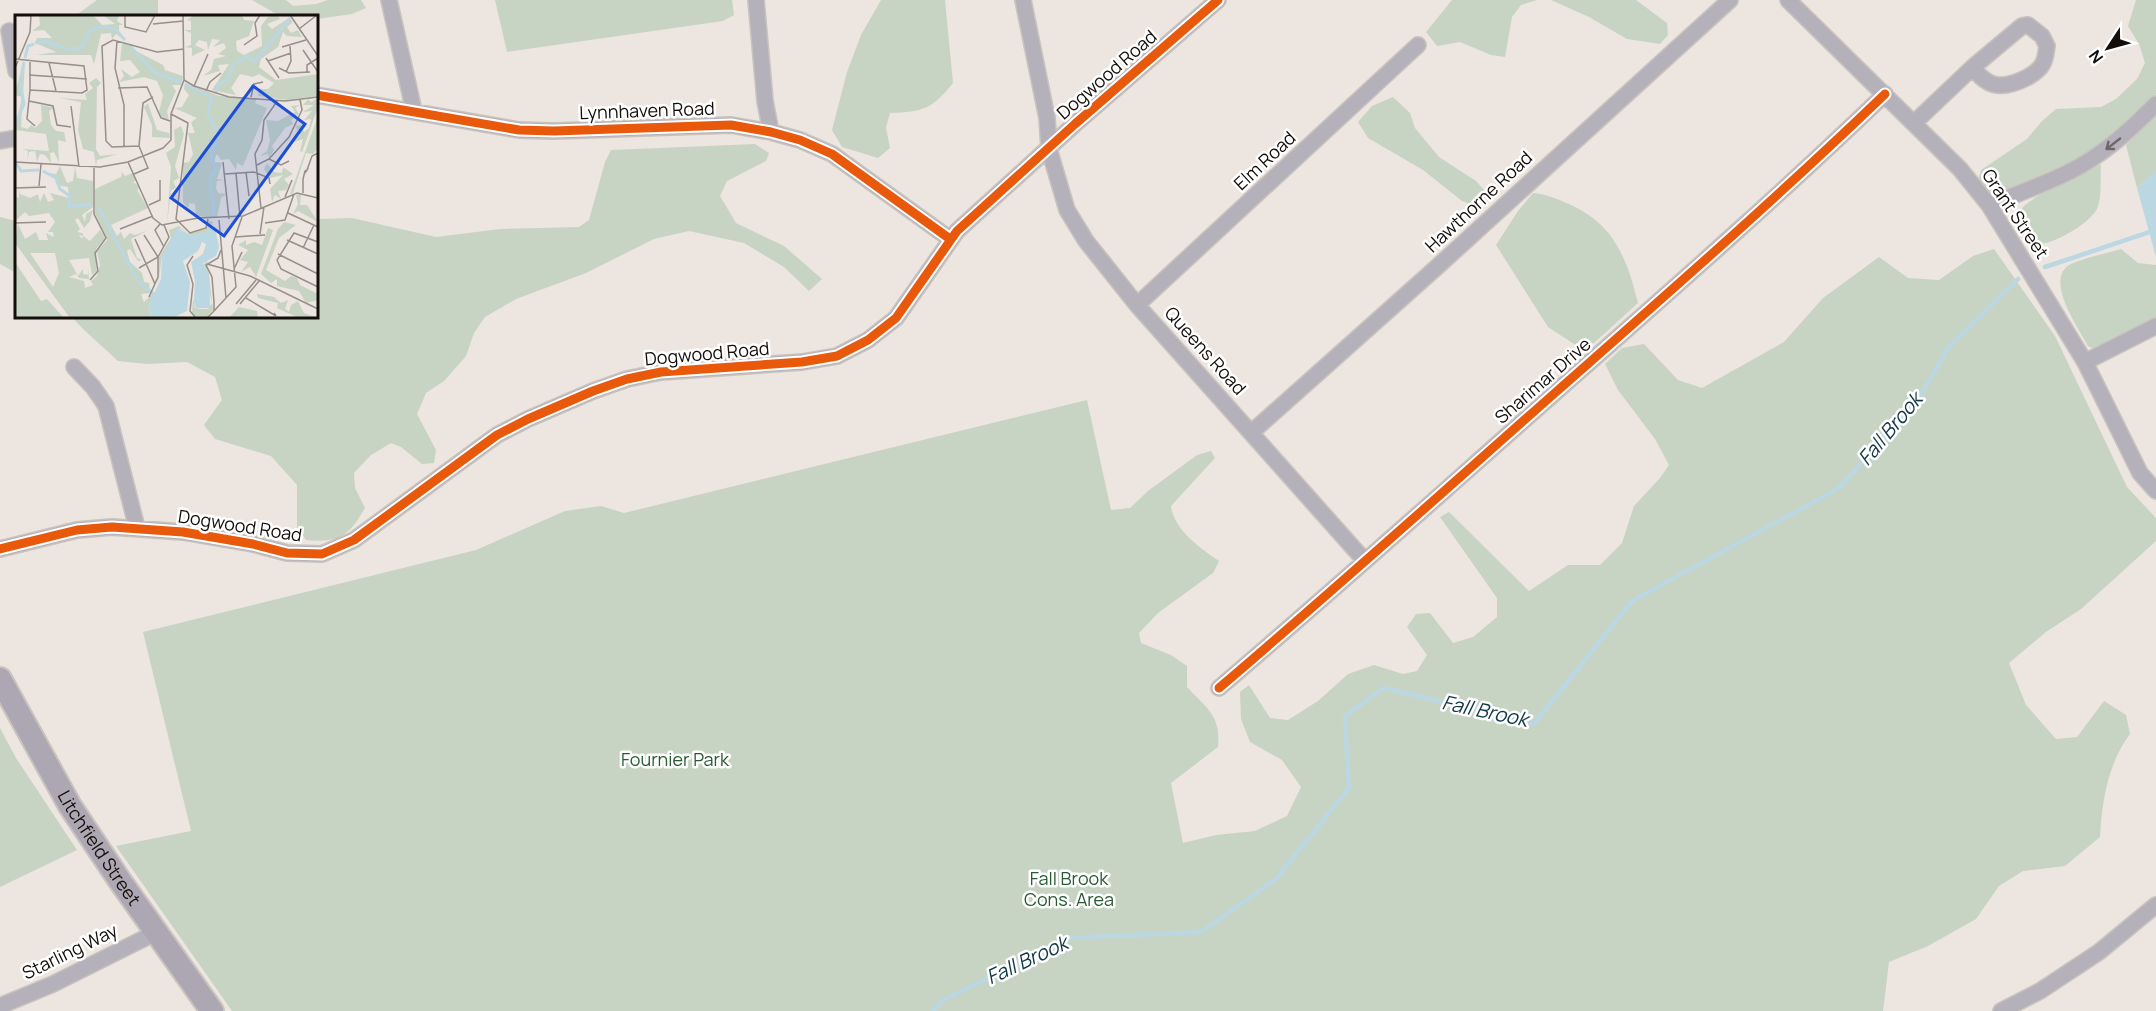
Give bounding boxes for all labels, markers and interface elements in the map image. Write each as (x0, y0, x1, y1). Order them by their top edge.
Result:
inset map (15, 15, 318, 318)
north arrow (2078, 18, 2138, 78)
street label: Dogwood Road (1051, 24, 1161, 124)
text: N (2084, 46, 2108, 68)
street label: Lynnhaven Road (579, 96, 715, 124)
street label: Elm Road (1228, 126, 1300, 195)
one-way arrow (2105, 137, 2121, 150)
street label: Hawthorne Road (1420, 145, 1537, 257)
street label: Grant Street (1977, 164, 2055, 263)
street label: Queens Road (1160, 301, 1252, 400)
street label: Sharimar Drive (1489, 332, 1595, 429)
street label: Dogwood Road (644, 336, 770, 370)
water label: Fall Brook (1851, 384, 1930, 471)
street label: Dogwood Road (177, 503, 304, 547)
water label: Fall Brook (1440, 688, 1533, 733)
park label: Fournier Park (621, 747, 730, 771)
street label: Litchfield Street (53, 786, 147, 910)
park label: Fall Brook Cons. Area (1024, 866, 1114, 911)
street label: Starling Way (18, 917, 122, 984)
water label: Fall Brook (982, 928, 1075, 990)

